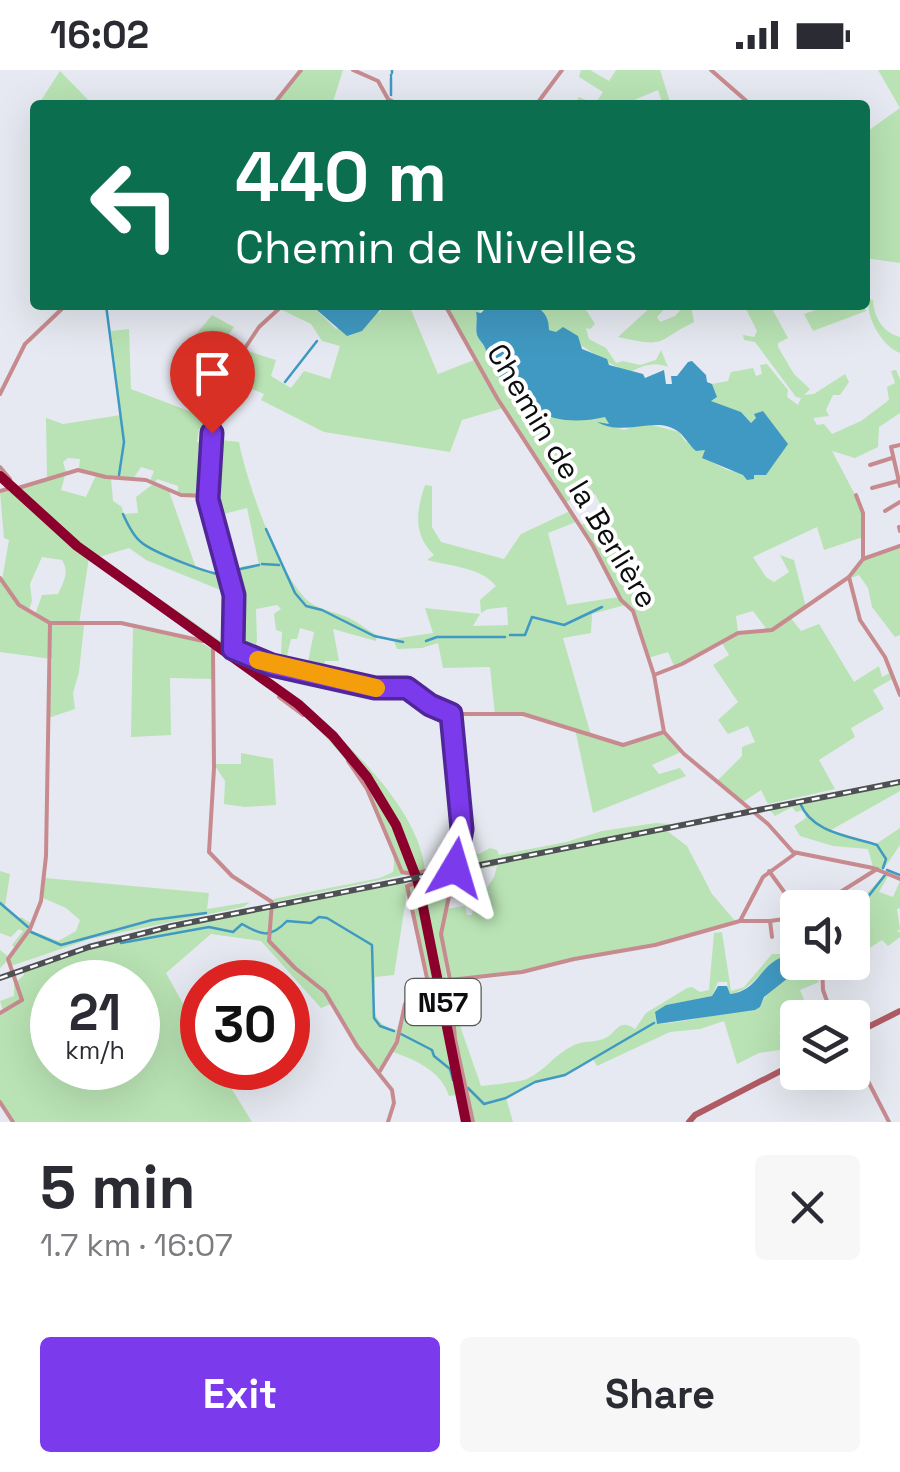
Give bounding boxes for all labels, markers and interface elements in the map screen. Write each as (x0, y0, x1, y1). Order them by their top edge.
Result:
text: 16:02 (50, 11, 149, 59)
text: 440 m (235, 132, 447, 221)
icon: left (70, 140, 200, 270)
text: Chemin de Nivelles (235, 219, 637, 276)
pin (170, 331, 255, 434)
street label: Chemin de la Berlière (478, 336, 667, 615)
icon: arrive (185, 346, 240, 401)
position arrow (403, 816, 507, 920)
map controls (780, 890, 870, 1090)
button: sound (780, 890, 870, 980)
speed limit sign: 30 (180, 960, 310, 1090)
road number: N57 (406, 979, 480, 1025)
text: 21 (69, 981, 121, 1045)
button: layers (780, 1000, 870, 1090)
text: km/h (65, 1034, 125, 1066)
text: 5 min (40, 1149, 195, 1226)
button: close (755, 1155, 860, 1260)
text: 1.7 km · 16:07 (40, 1225, 233, 1265)
button: Exit (40, 1337, 440, 1452)
button: Share (460, 1337, 860, 1452)

